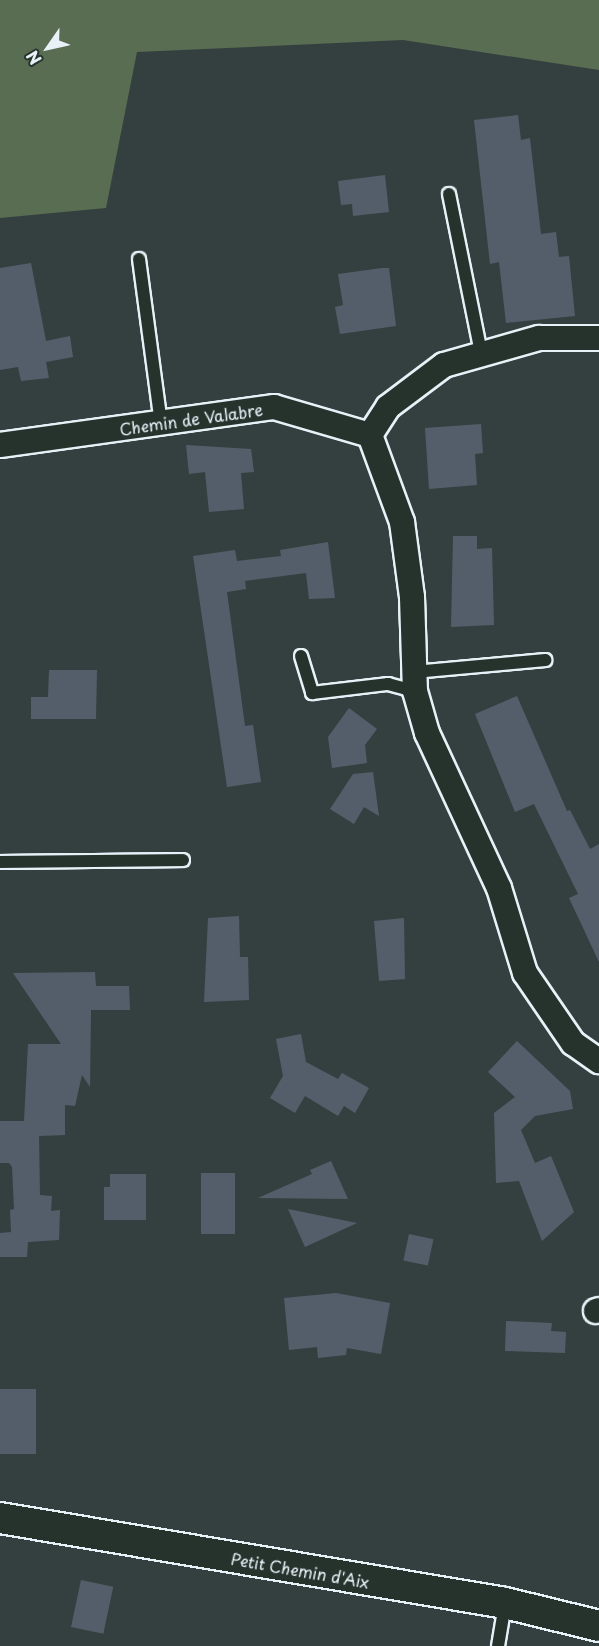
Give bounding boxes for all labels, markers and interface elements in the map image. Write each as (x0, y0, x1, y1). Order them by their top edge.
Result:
north arrow (18, 18, 78, 78)
text: N (20, 46, 47, 70)
street label: Chemin de Valabre (118, 399, 264, 439)
street label: Petit Chemin d'Aix (229, 1548, 371, 1592)

